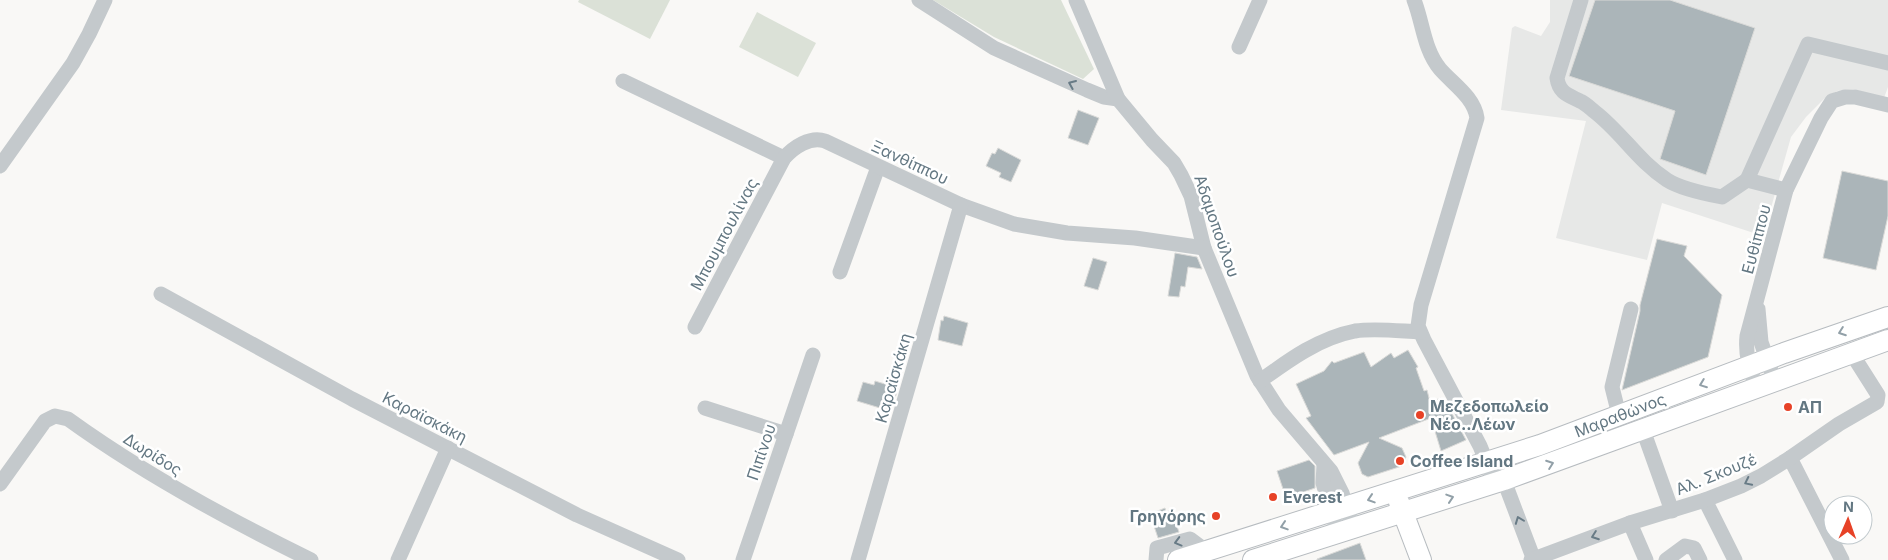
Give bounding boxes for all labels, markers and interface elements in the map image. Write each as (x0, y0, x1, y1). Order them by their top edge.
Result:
one-way arrow (1068, 80, 1077, 90)
street label: Ξανθίππου (868, 135, 952, 189)
street label: Αδαμοπούλου (1190, 172, 1244, 280)
street label: Μπουμπουλίνας (686, 174, 762, 294)
street label: Ευθίππου (1737, 202, 1775, 276)
one-way arrow (1838, 326, 1847, 336)
street label: Καραϊσκάκη (871, 331, 915, 425)
one-way arrow (1699, 377, 1708, 388)
street label: Καραϊσκάκη (379, 387, 471, 447)
street label: Μαραθώνος (1572, 388, 1668, 442)
place label: Μεζεδοπωλείο Νέο..Λέων (1430, 396, 1549, 434)
place label: ΑΠ (1798, 397, 1822, 417)
marker: ΑΠ (1782, 401, 1794, 413)
marker: Μεζεδοπωλείο Νέο..Λέων (1414, 409, 1426, 421)
street label: Πιπίνου (742, 421, 780, 483)
street label: Δωρίδος (120, 428, 186, 480)
street label: Αλ. Σκουζέ (1673, 449, 1759, 499)
place label: Coffee Island (1410, 451, 1513, 471)
marker: Coffee Island (1394, 455, 1406, 467)
one-way arrow (1545, 460, 1554, 470)
one-way arrow (1744, 476, 1753, 486)
place label: Everest (1283, 487, 1342, 507)
marker: Everest (1267, 491, 1279, 503)
one-way arrow (1367, 493, 1375, 503)
one-way arrow (1445, 494, 1453, 504)
north arrow (1823, 495, 1873, 545)
text: N (1843, 498, 1854, 515)
place label: Γρηγόρης (1130, 506, 1206, 526)
marker: Γρηγόρης (1210, 510, 1222, 522)
one-way arrow (1515, 516, 1525, 524)
one-way arrow (1281, 520, 1289, 530)
one-way arrow (1591, 530, 1599, 540)
one-way arrow (1173, 536, 1182, 547)

